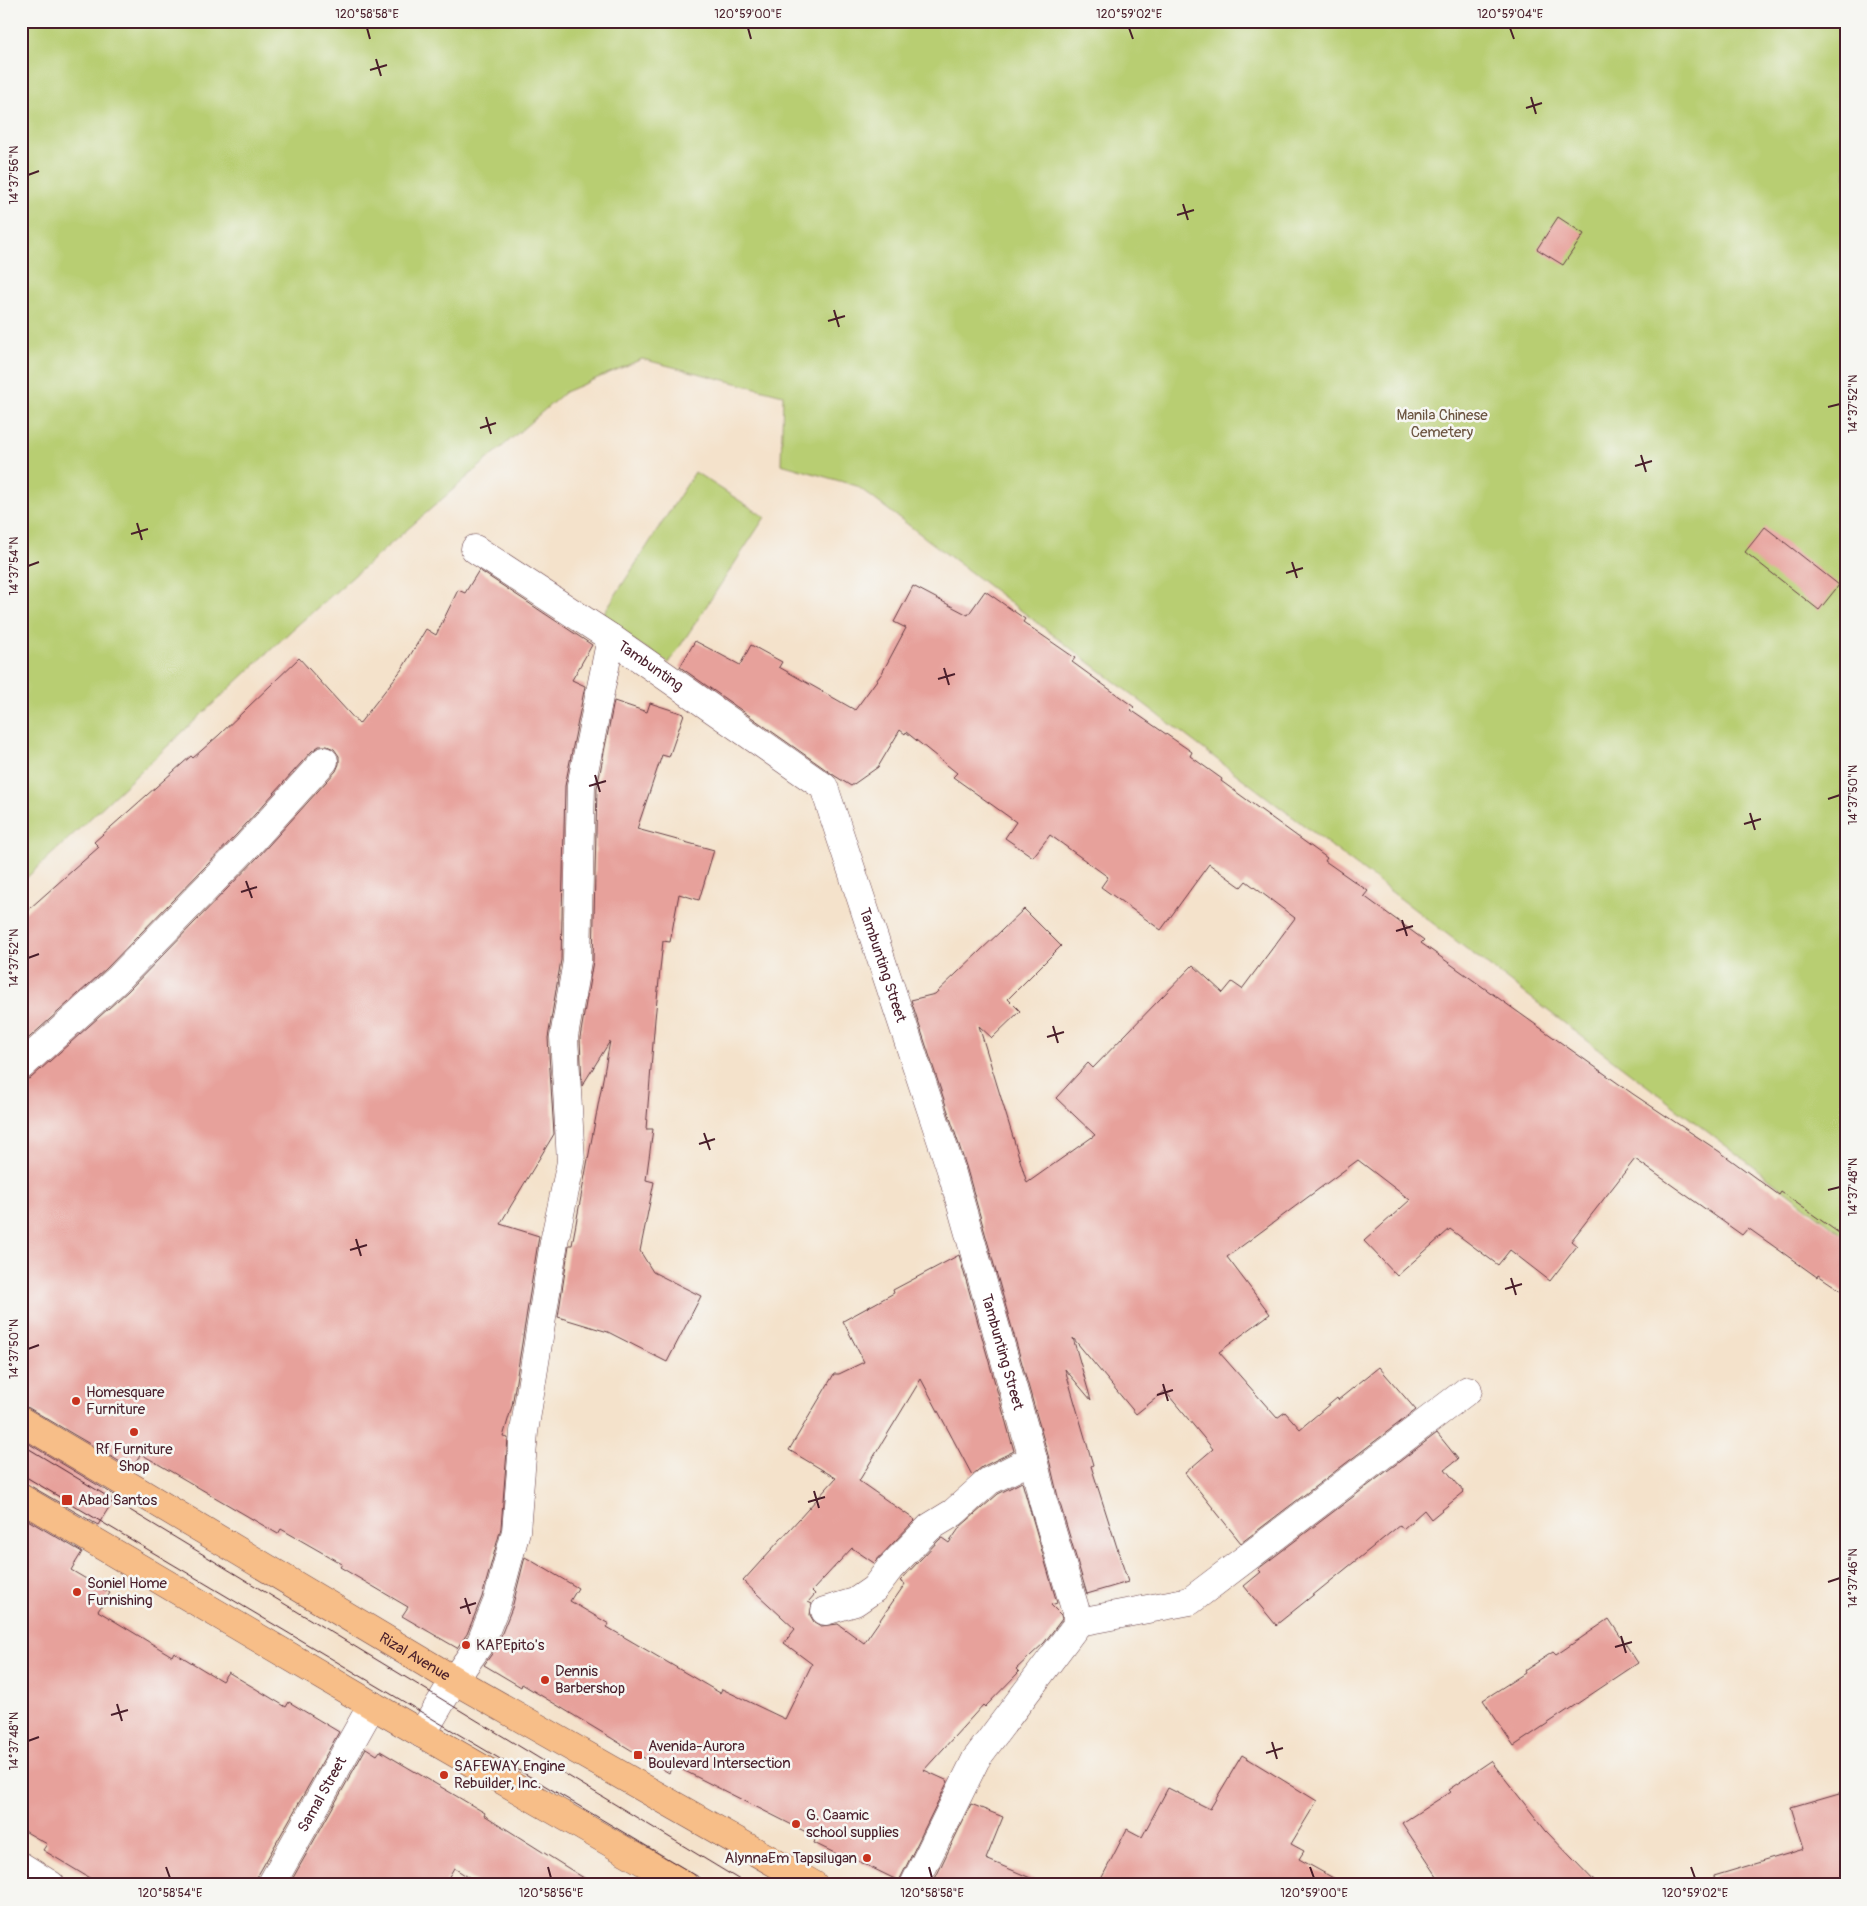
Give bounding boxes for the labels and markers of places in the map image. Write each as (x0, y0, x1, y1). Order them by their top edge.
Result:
place label: Homesquare Furniture (86, 1383, 165, 1419)
marker: Homesquare Furniture (70, 1395, 82, 1407)
marker: Rf Furniture Shop (128, 1426, 140, 1438)
place label: Rf Furniture Shop (95, 1440, 173, 1476)
place label: Abad Santos (78, 1491, 157, 1510)
marker: Abad Santos (60, 1493, 74, 1507)
place label: Soniel Home Furnishing (87, 1574, 167, 1610)
marker: Soniel Home Furnishing (71, 1586, 83, 1598)
place label: KAPEpito's (476, 1636, 545, 1655)
marker: KAPEpito's (460, 1639, 472, 1651)
place label: Dennis Barbershop (555, 1662, 625, 1698)
marker: Dennis Barbershop (539, 1674, 551, 1686)
place label: Avenida-Aurora Boulevard Intersection (648, 1737, 791, 1773)
marker: Avenida-Aurora Boulevard Intersection (632, 1749, 644, 1761)
place label: SAFEWAY Engine Rebuilder, Inc. (454, 1757, 566, 1793)
marker: SAFEWAY Engine Rebuilder, Inc. (438, 1769, 450, 1781)
place label: G. Caamic school supplies (806, 1806, 899, 1842)
marker: G. Caamic school supplies (790, 1818, 802, 1830)
place label: AlynnaEm Tapsilugan (724, 1849, 857, 1868)
marker: AlynnaEm Tapsilugan (861, 1852, 873, 1864)

